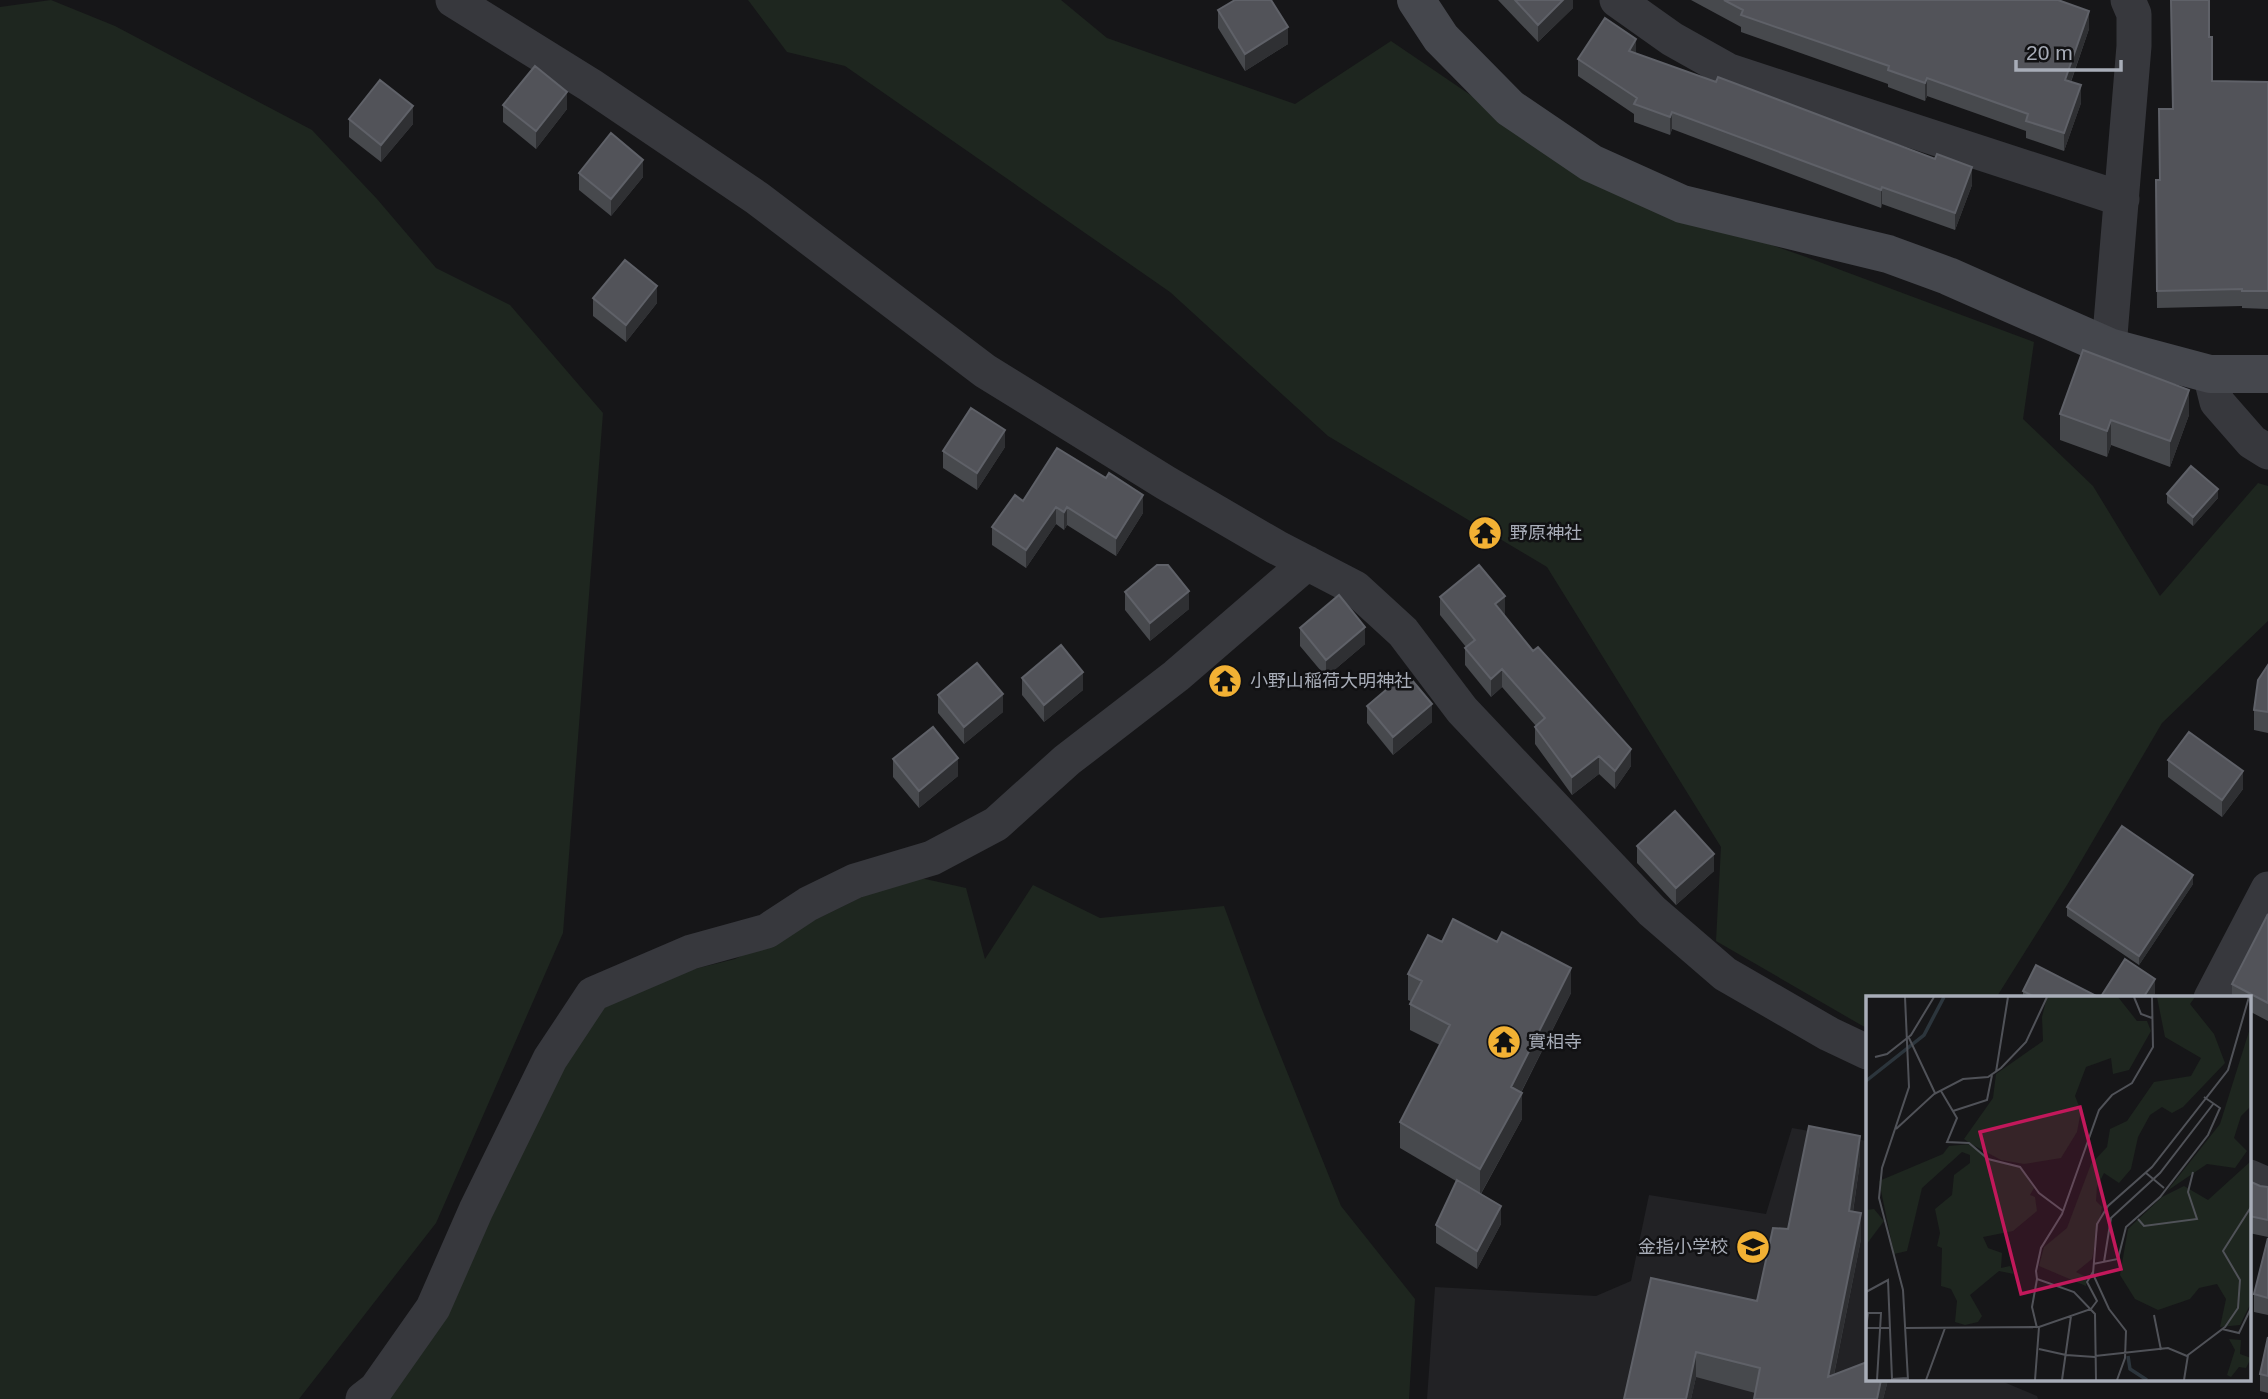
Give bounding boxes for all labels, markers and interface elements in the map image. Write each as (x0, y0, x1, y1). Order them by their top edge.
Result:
scale bar (2016, 28, 2121, 72)
text: 20 m (2026, 41, 2073, 64)
temple icon: 野原神社 (1466, 514, 1504, 552)
place label: 野原神社 (1510, 523, 1582, 543)
temple icon: 小野山稲荷大明神社 (1206, 662, 1244, 700)
place label: 小野山稲荷大明神社 (1250, 671, 1412, 691)
inset map (1866, 996, 2250, 1382)
temple icon: 實相寺 (1485, 1023, 1523, 1061)
place label: 實相寺 (1528, 1032, 1582, 1052)
school or university icon: 金指小学校 (1734, 1228, 1772, 1266)
place label: 金指小学校 (1638, 1237, 1728, 1257)

